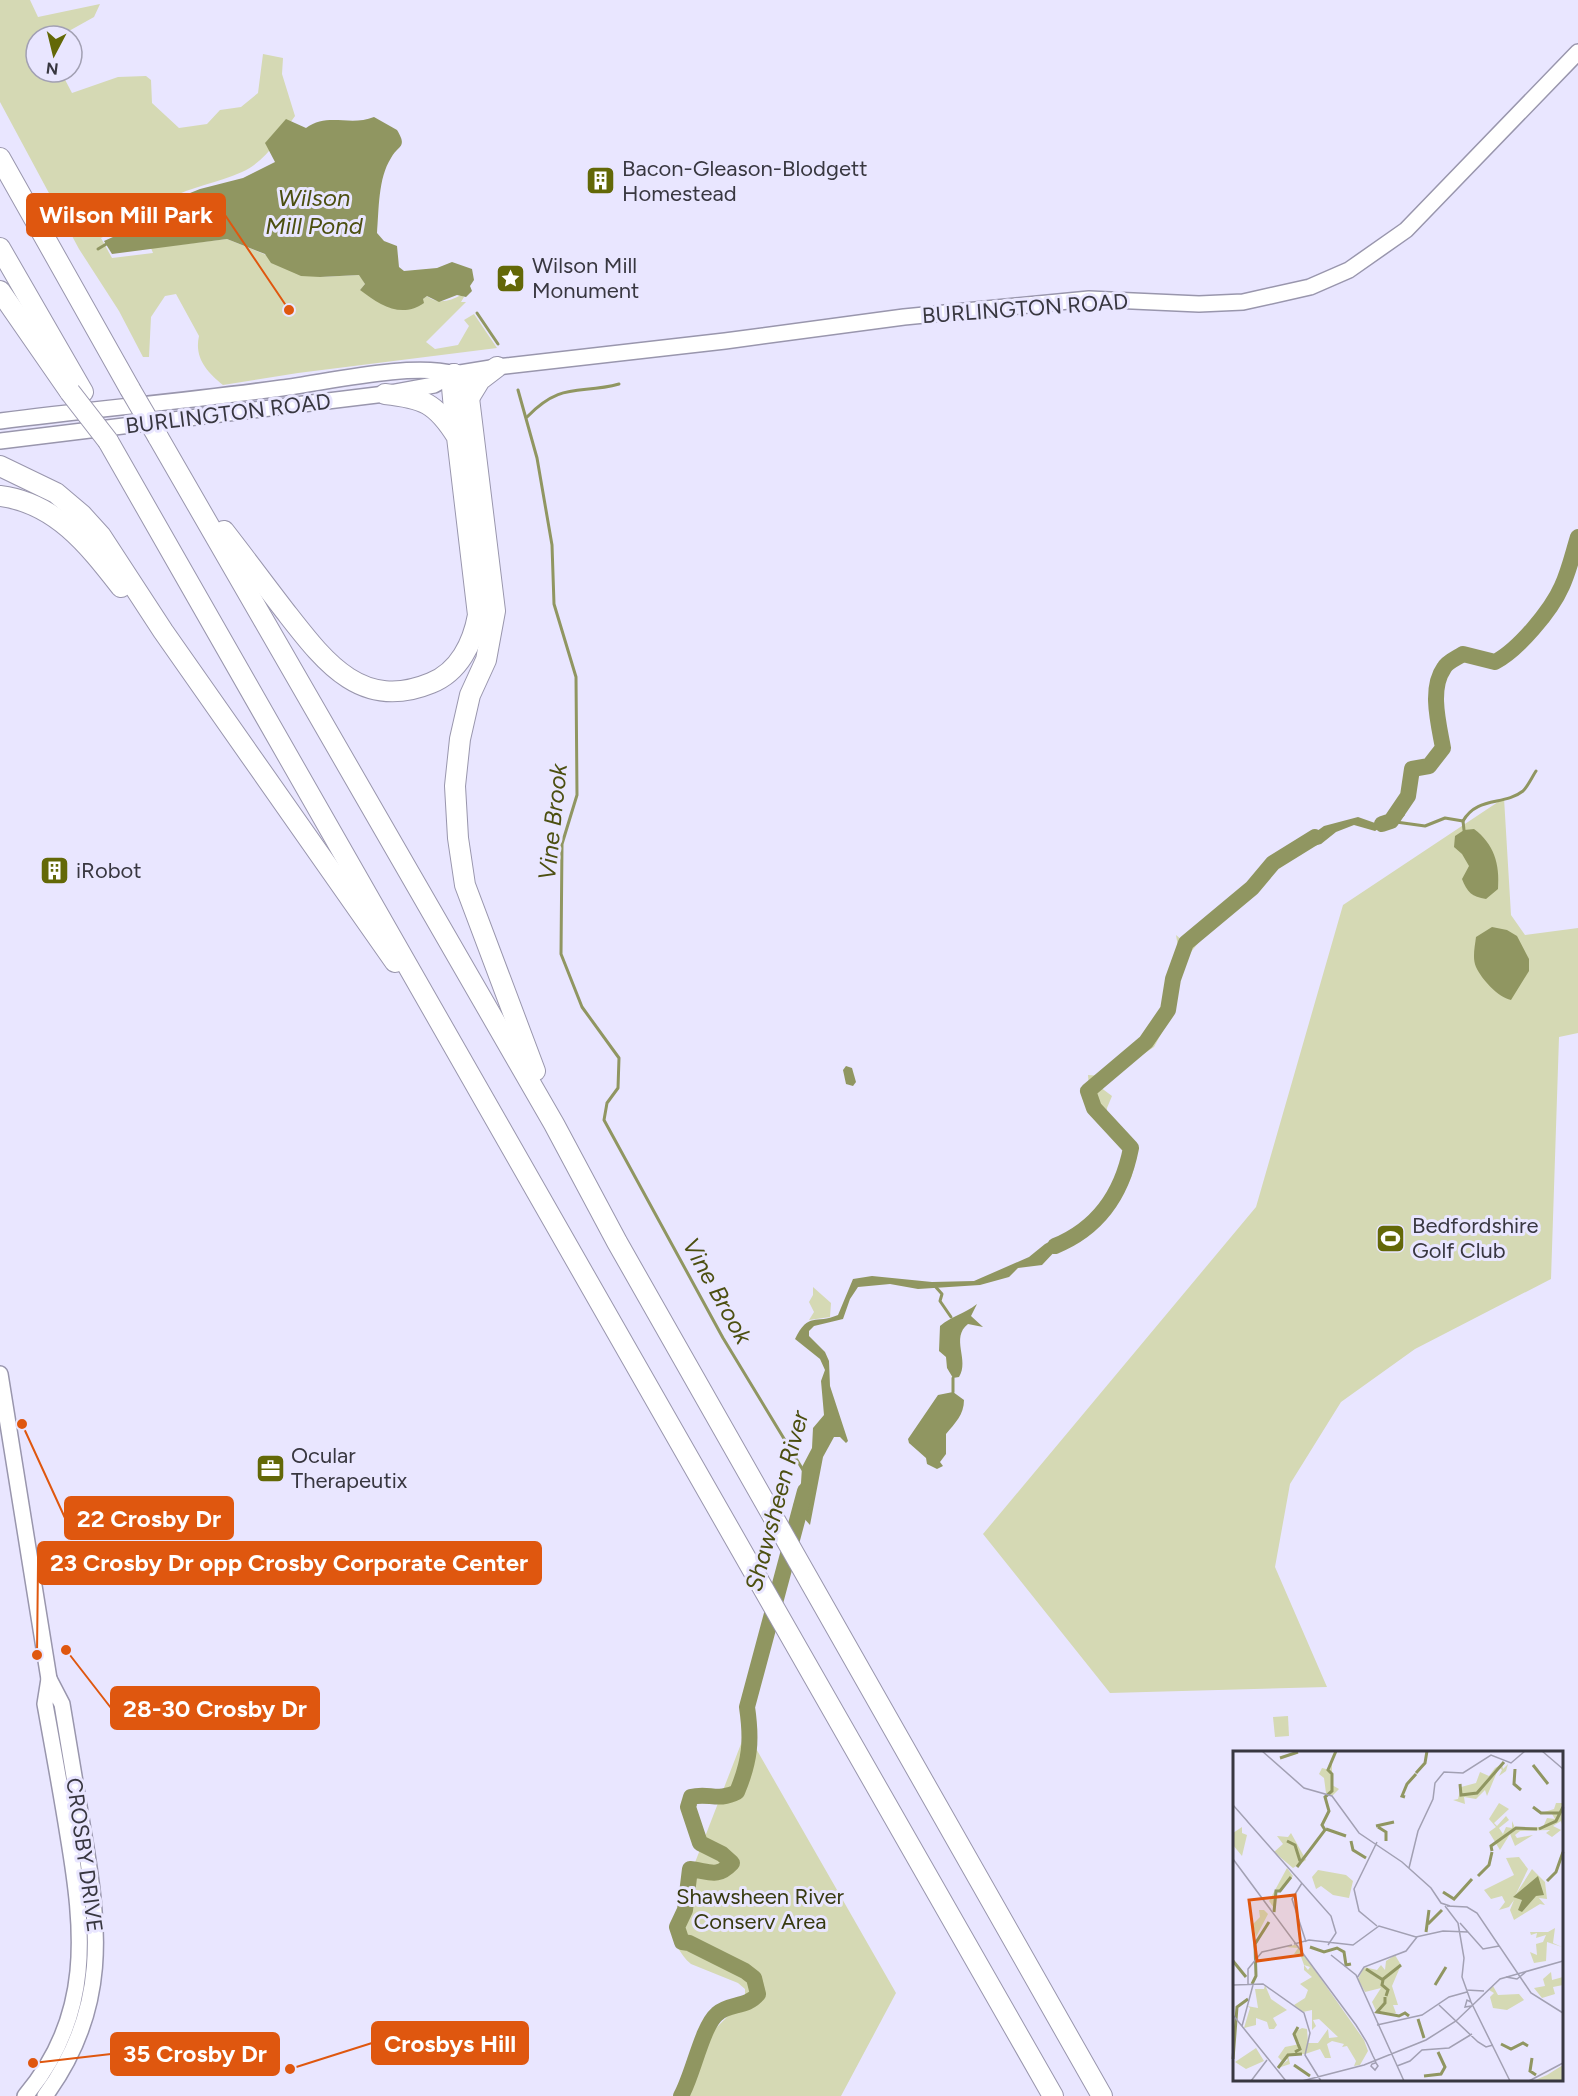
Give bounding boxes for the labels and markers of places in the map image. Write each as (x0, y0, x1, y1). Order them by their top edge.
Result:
place label: Bacon-Gleason-Blodgett Homestead (622, 155, 868, 207)
building icon: Bacon-Gleason-Blodgett Homestead (585, 165, 617, 197)
callout: Wilson Mill Park (27, 194, 225, 236)
place label: Wilson Mill Monument (532, 252, 639, 304)
place icon: Wilson Mill Monument (495, 262, 527, 294)
building icon: iRobot (39, 854, 71, 886)
place label: iRobot (76, 857, 142, 884)
place label: Bedfordshire Golf Club (1412, 1212, 1539, 1264)
sports icon: Bedfordshire Golf Club (1375, 1222, 1407, 1254)
place label: Ocular Therapeutix (291, 1442, 408, 1494)
office icon: Ocular Therapeutix (254, 1452, 286, 1484)
callout: 22 Crosby Dr (65, 1497, 233, 1539)
callout: 23 Crosby Dr opp Crosby Corporate Center (38, 1542, 541, 1584)
callout: 28-30 Crosby Dr (111, 1687, 319, 1729)
callout: Crosbys Hill (372, 2022, 528, 2064)
callout: 35 Crosby Dr (111, 2033, 279, 2075)

